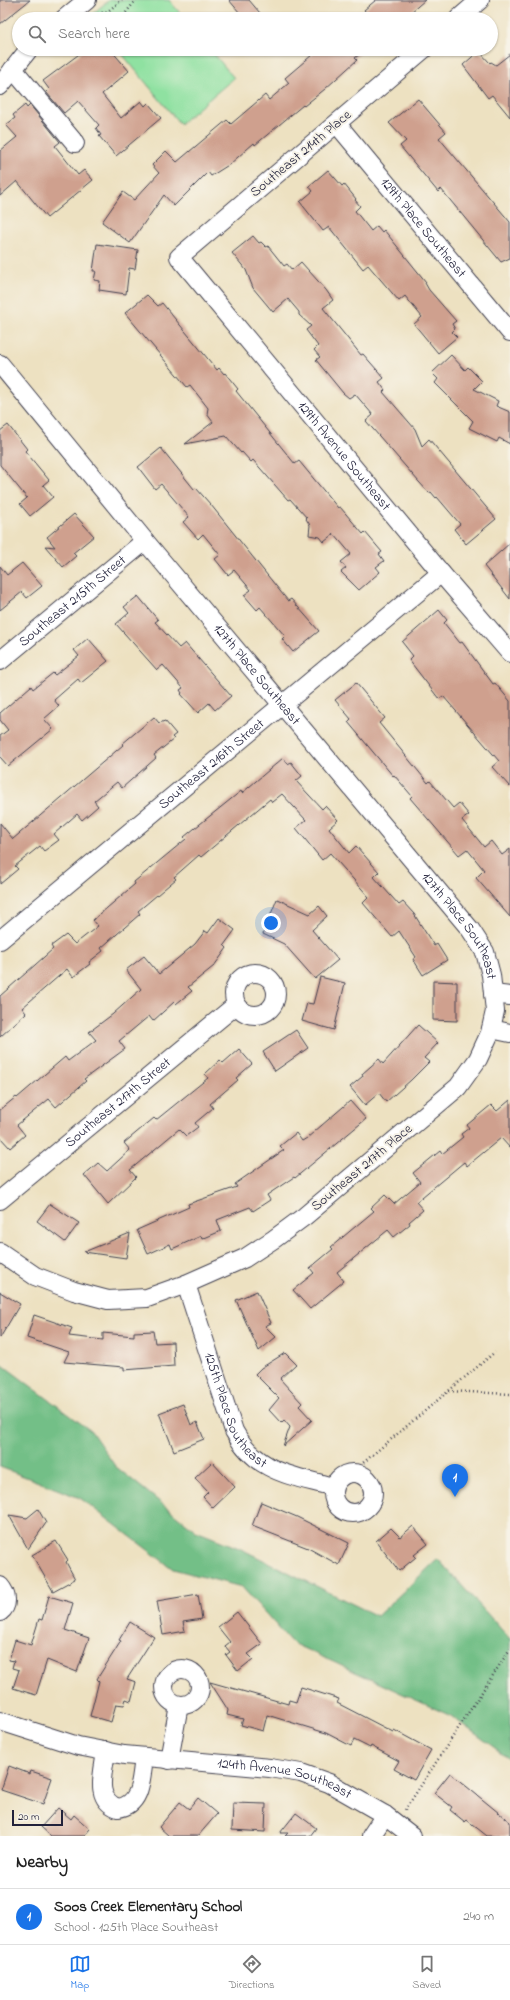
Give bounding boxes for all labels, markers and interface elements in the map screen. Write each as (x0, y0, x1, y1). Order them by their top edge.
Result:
search box (12, 12, 498, 56)
icon: search (26, 23, 48, 45)
text: Search here (58, 23, 130, 45)
street label: Southeast 214th Place (246, 105, 357, 203)
street label: 129th Place Southeast (375, 173, 472, 283)
street label: 129th Avenue Southeast (292, 397, 396, 516)
street label: Southeast 215th Street (14, 550, 131, 652)
street label: 127th Place Southeast (208, 619, 306, 730)
street label: Southeast 216th Street (154, 713, 269, 815)
street label: 127th Place Southeast (416, 868, 502, 981)
your location (261, 913, 281, 933)
street label: Southeast 217th Street (60, 1052, 176, 1153)
street label: Southeast 217th Place (307, 1119, 418, 1217)
street label: 125th Place Southeast (199, 1350, 271, 1474)
pin: 1 (442, 1464, 468, 1497)
street label: 124th Avenue Southeast (217, 1753, 356, 1805)
scale bar (12, 1808, 63, 1827)
text: 20 m (18, 1809, 40, 1825)
text: Nearby (16, 1850, 68, 1875)
text: Soos Creek Elementary School (54, 1896, 242, 1918)
text: 1 (27, 1907, 31, 1926)
text: 240 m (463, 1907, 494, 1926)
text: School · 125th Place Southeast (54, 1918, 218, 1937)
tab: Map (69, 1953, 91, 1993)
tab: Directions (229, 1953, 274, 1993)
tab: Saved (412, 1953, 441, 1993)

